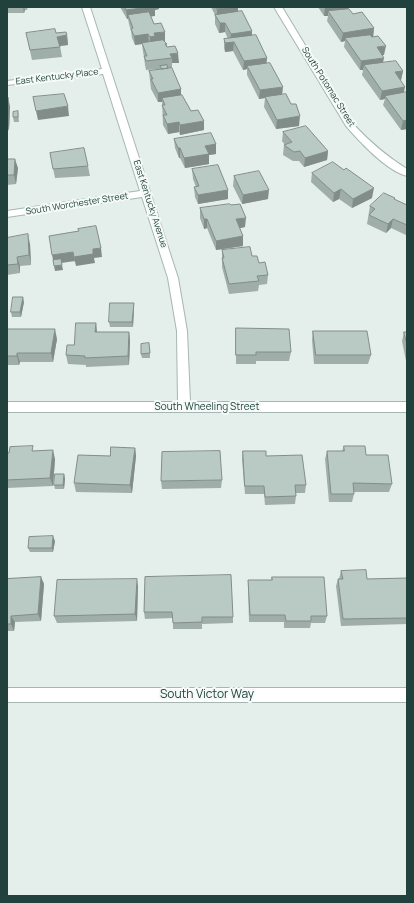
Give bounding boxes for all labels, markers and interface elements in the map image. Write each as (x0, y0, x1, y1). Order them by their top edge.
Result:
street label: South Potomac Street (299, 45, 357, 129)
street label: East Kentucky Place (15, 67, 99, 87)
street label: East Kentucky Avenue (131, 159, 169, 249)
street label: South Worchester Street (25, 191, 129, 217)
street label: South Wheeling Street (155, 401, 259, 413)
street label: South Victor Way (160, 688, 254, 702)

